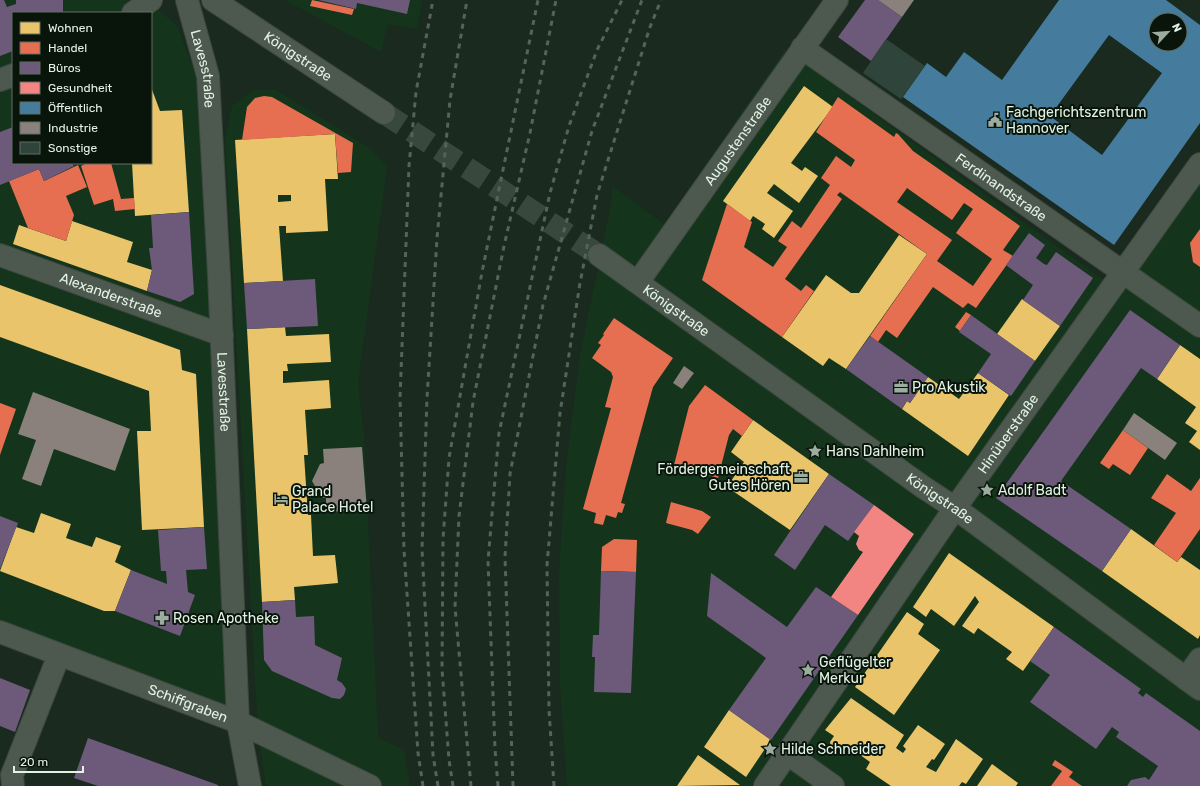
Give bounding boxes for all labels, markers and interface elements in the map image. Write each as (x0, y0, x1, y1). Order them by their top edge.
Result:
legend (12, 12, 152, 164)
north arrow (1148, 12, 1188, 52)
text: Wohnen (48, 21, 93, 35)
text: N (1169, 21, 1184, 34)
street label: Lavesstraße (187, 28, 218, 109)
street label: Königstraße (261, 28, 335, 85)
text: Handel (48, 41, 87, 55)
text: Büros (48, 61, 81, 75)
text: Gesundheit (48, 81, 113, 95)
street label: Augustenstraße (700, 93, 775, 189)
text: Öffentlich (48, 101, 103, 115)
place label: Fachgerichtszentrum Hannover (1006, 104, 1146, 137)
public building icon: Fachgerichtszentrum Hannover (987, 112, 1003, 128)
text: Industrie (48, 121, 98, 135)
text: Sonstige (48, 141, 97, 155)
street label: Ferdinandstraße (952, 149, 1050, 225)
street label: Alexanderstraße (58, 269, 165, 321)
street label: Königstraße (640, 281, 713, 340)
street label: Lavesstraße (214, 352, 234, 432)
office icon: Pro Akustik (893, 379, 909, 395)
place label: Pro Akustik (912, 379, 986, 396)
street label: Hinüberstraße (974, 391, 1042, 477)
place icon: Hans Dahlheim (807, 443, 823, 459)
place label: Hans Dahlheim (826, 443, 924, 460)
place label: Fördergemeinschaft Gutes Hören (657, 461, 791, 494)
office icon: Fördergemeinschaft Gutes Hören (793, 469, 809, 485)
street label: Königstraße (903, 469, 977, 528)
place icon: Adolf Badt (979, 482, 995, 498)
place label: Adolf Badt (998, 482, 1067, 499)
place label: Grand Palace Hotel (292, 483, 373, 516)
hotel icon: Grand Palace Hotel (273, 491, 289, 507)
pharmacy icon: Rosen Apotheke (154, 610, 170, 626)
place label: Rosen Apotheke (173, 610, 279, 627)
place label: Geflügelter Merkur (819, 654, 892, 687)
place icon: Geflügelter Merkur (800, 662, 816, 678)
street label: Schiffgraben (146, 680, 230, 726)
place icon: Hilde Schneider (762, 741, 778, 757)
place label: Hilde Schneider (781, 741, 884, 758)
scale bar (14, 748, 83, 774)
text: 20 m (20, 755, 48, 769)

